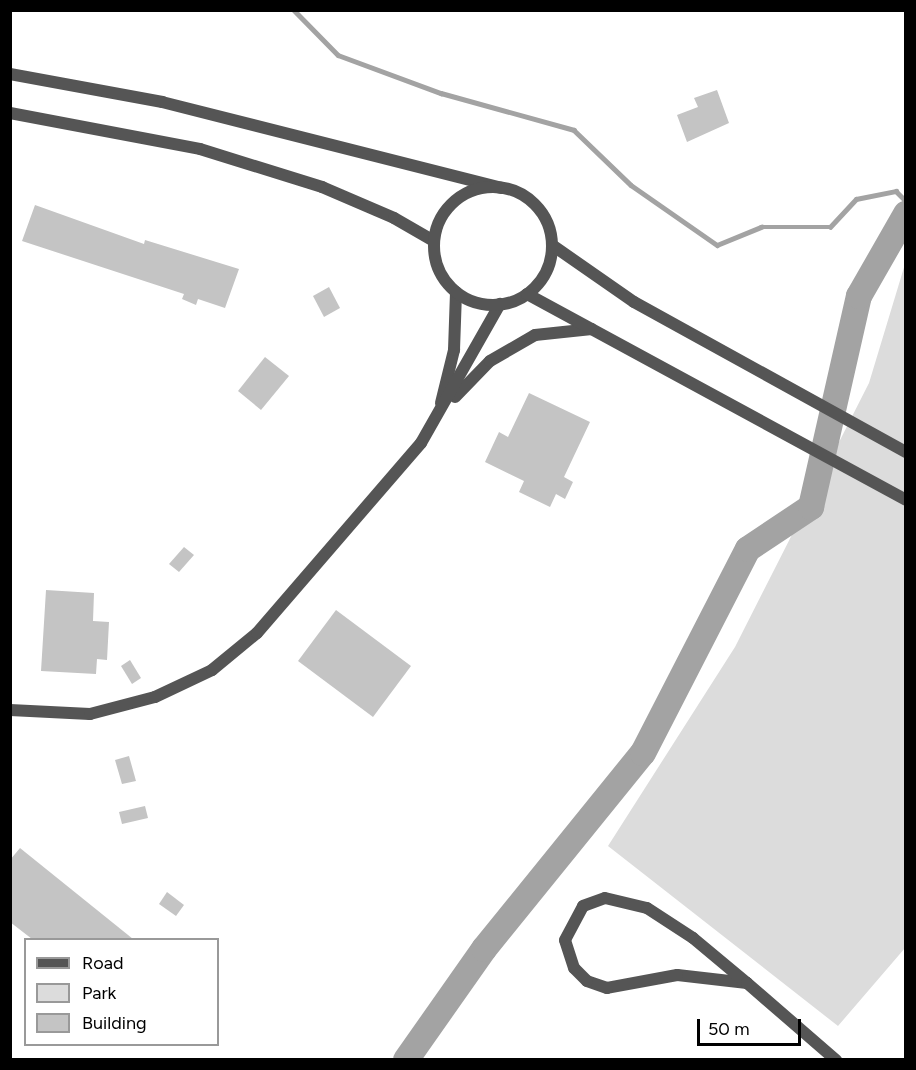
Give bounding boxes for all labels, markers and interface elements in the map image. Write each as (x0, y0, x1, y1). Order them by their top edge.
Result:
legend (24, 938, 219, 1046)
text: Road (82, 952, 123, 974)
text: Park (82, 982, 116, 1004)
scale bar (700, 1007, 804, 1045)
text: Building (82, 1012, 147, 1034)
text: 50 m (708, 1018, 750, 1040)

